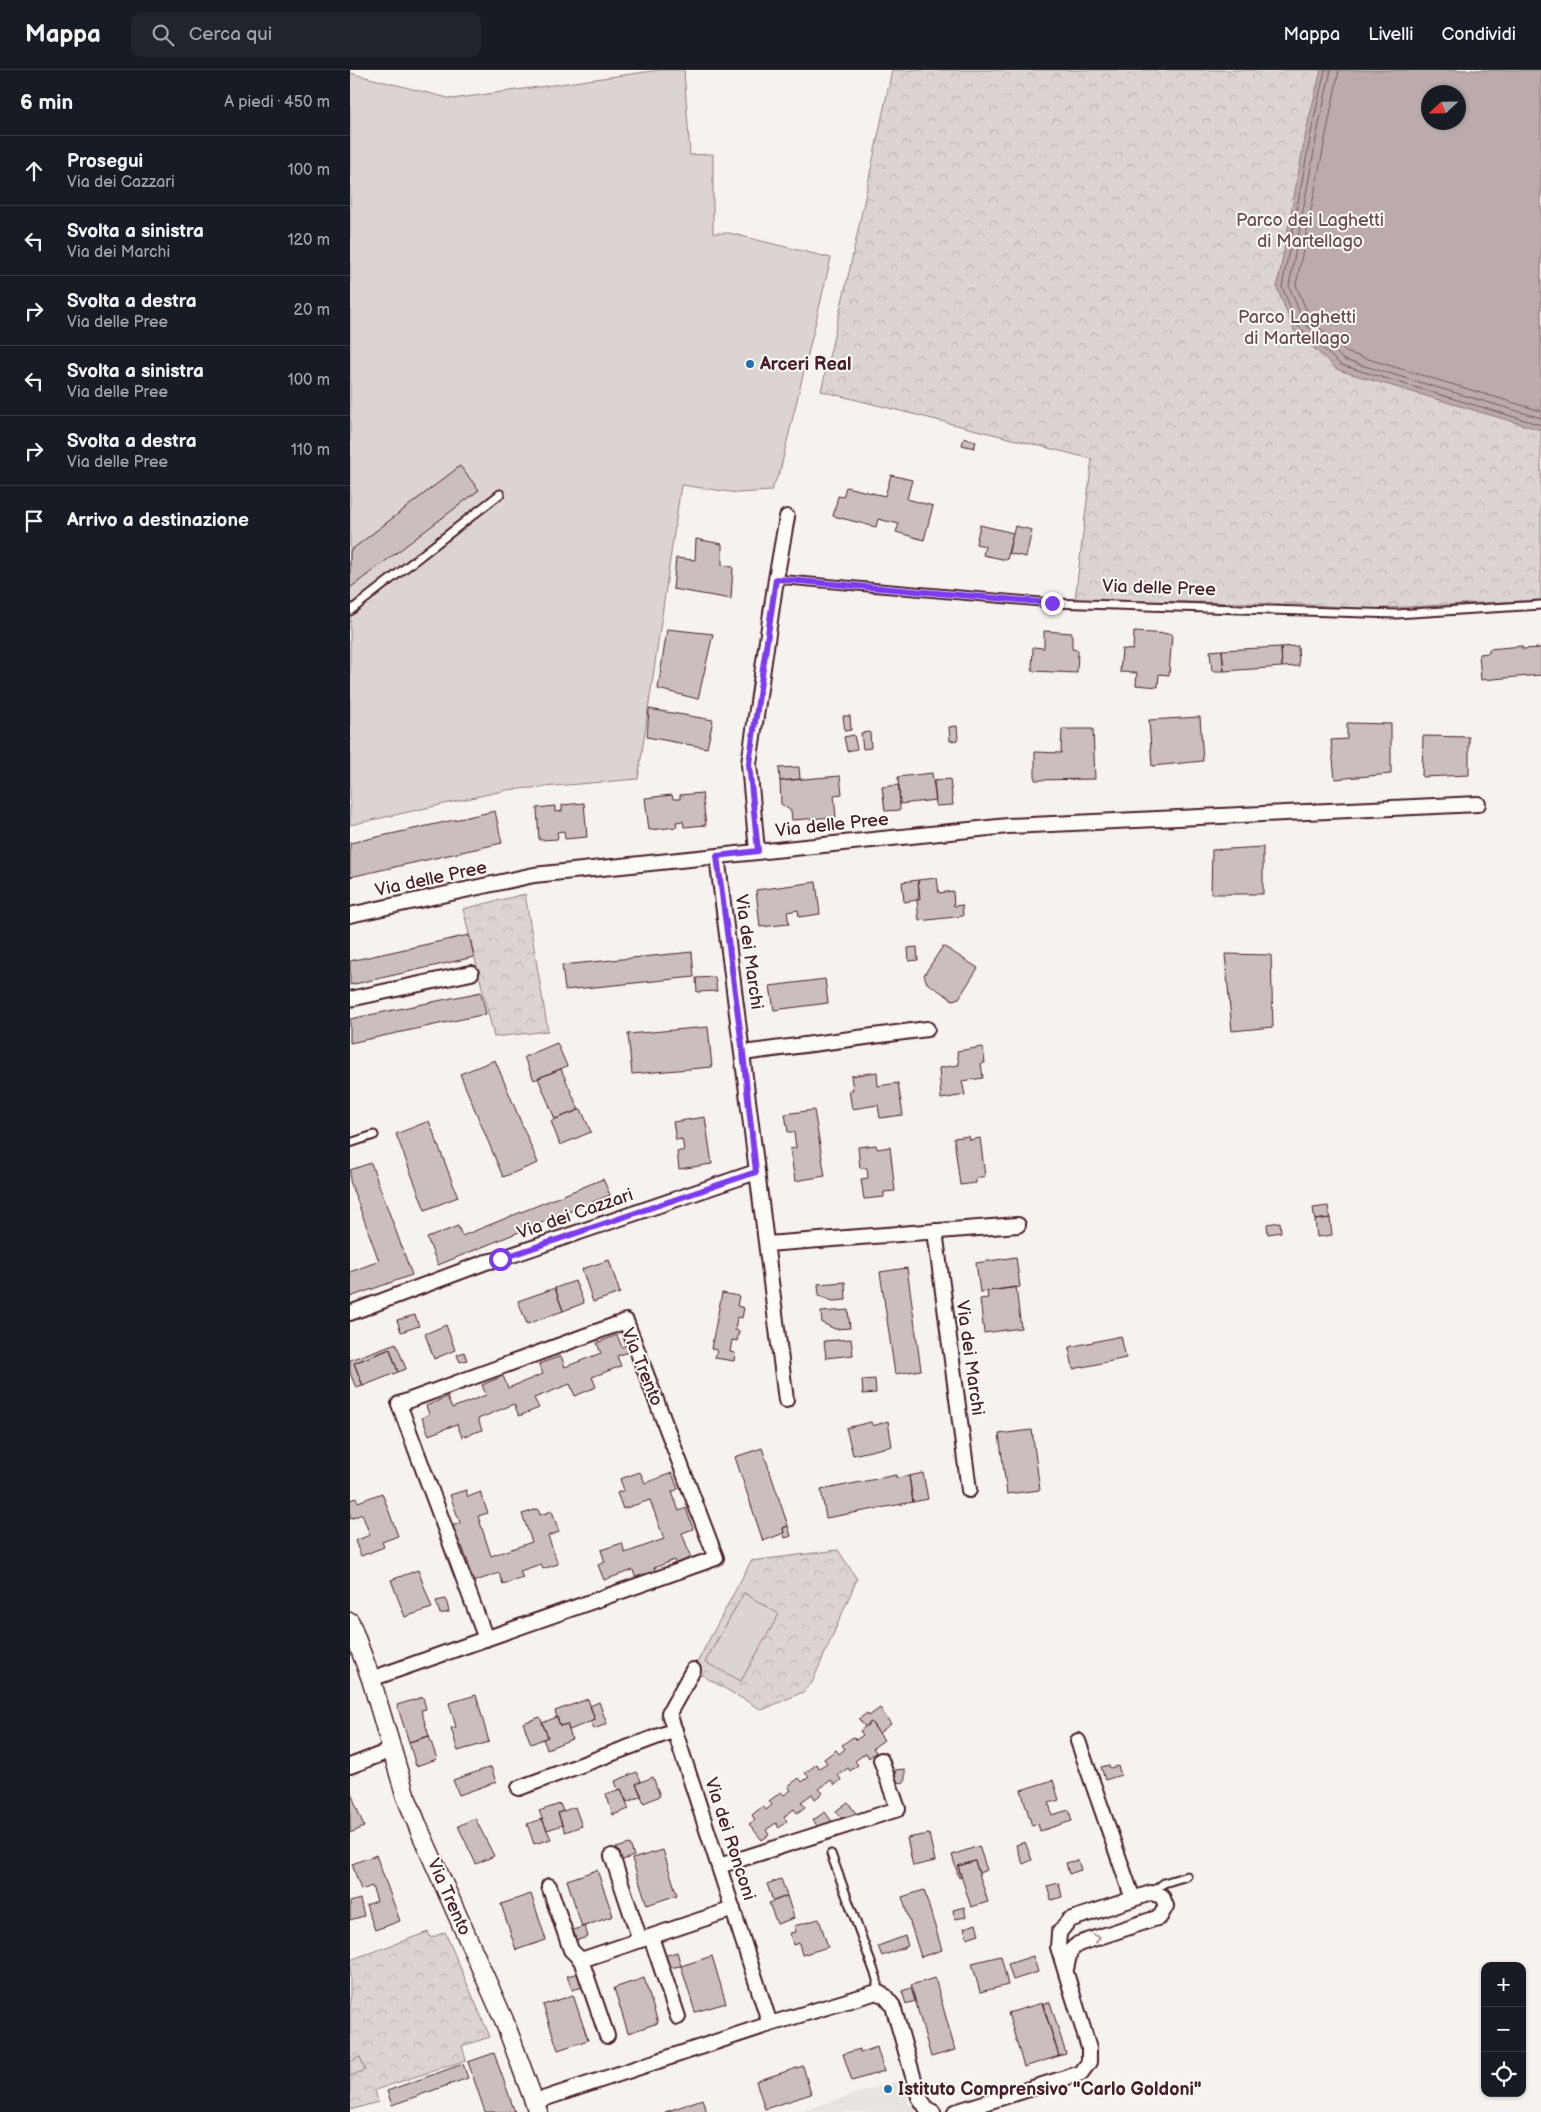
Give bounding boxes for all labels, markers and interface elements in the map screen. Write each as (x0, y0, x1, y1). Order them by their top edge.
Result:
search box (131, 12, 481, 57)
text: Mappa (25, 20, 101, 49)
icon: search (149, 21, 177, 49)
text: Cerca qui (189, 23, 272, 46)
text: Mappa (1283, 24, 1340, 45)
text: Livelli (1368, 24, 1414, 45)
text: Condividi (1442, 24, 1516, 45)
north arrow (1421, 85, 1466, 130)
text: 6 min (20, 90, 73, 115)
text: A piedi · 450 m (224, 93, 330, 112)
text: Prosegui (67, 150, 143, 173)
icon: ahead (20, 157, 48, 185)
text: 100 m (287, 161, 330, 180)
text: Via dei Cazzari (67, 173, 175, 192)
park label: Parco dei Laghetti di Martellago (1236, 210, 1384, 252)
text: Svolta a sinistra (67, 220, 204, 243)
icon: left (20, 227, 48, 255)
text: 120 m (287, 231, 330, 250)
text: Via dei Marchi (67, 243, 170, 262)
text: Svolta a destra (67, 290, 197, 313)
icon: right (20, 297, 48, 325)
text: 20 m (294, 301, 330, 320)
park label: Parco Laghetti di Martellago (1238, 307, 1356, 349)
text: Via delle Pree (67, 313, 168, 332)
place label: Arceri Real (759, 354, 852, 375)
marker: Arceri Real (744, 358, 756, 370)
text: Svolta a sinistra (67, 360, 204, 383)
icon: left (20, 367, 48, 395)
text: 100 m (287, 371, 330, 390)
text: Via delle Pree (67, 383, 168, 402)
text: Svolta a destra (67, 430, 197, 453)
icon: right (20, 437, 48, 465)
text: 110 m (291, 441, 330, 460)
text: Via delle Pree (67, 453, 168, 472)
icon: arrive (20, 507, 48, 535)
text: Arrivo a destinazione (67, 509, 249, 532)
street label: Via delle Pree (1102, 576, 1216, 600)
route end (1041, 592, 1064, 615)
street label: Via delle Pree (774, 809, 890, 841)
street label: Via delle Pree (373, 857, 489, 901)
street label: Via dei Marchi (731, 893, 767, 1011)
street label: Via dei Cazzari (514, 1184, 636, 1244)
route start (489, 1248, 512, 1271)
street label: Via dei Marchi (952, 1299, 988, 1417)
street label: Via Trento (617, 1325, 667, 1409)
street label: Via dei Ronconi (700, 1775, 760, 1903)
street label: Via Trento (423, 1855, 475, 1939)
one-way arrow (1092, 1934, 1101, 1944)
map controls (1481, 1962, 1526, 2097)
button: + (1481, 1962, 1526, 2007)
button: − (1481, 2007, 1526, 2052)
button: locate (1481, 2052, 1526, 2097)
place label: Istituto Comprensivo "Carlo Goldoni" (898, 2079, 1202, 2100)
marker: Istituto Comprensivo "Carlo Goldoni" (882, 2083, 894, 2095)

